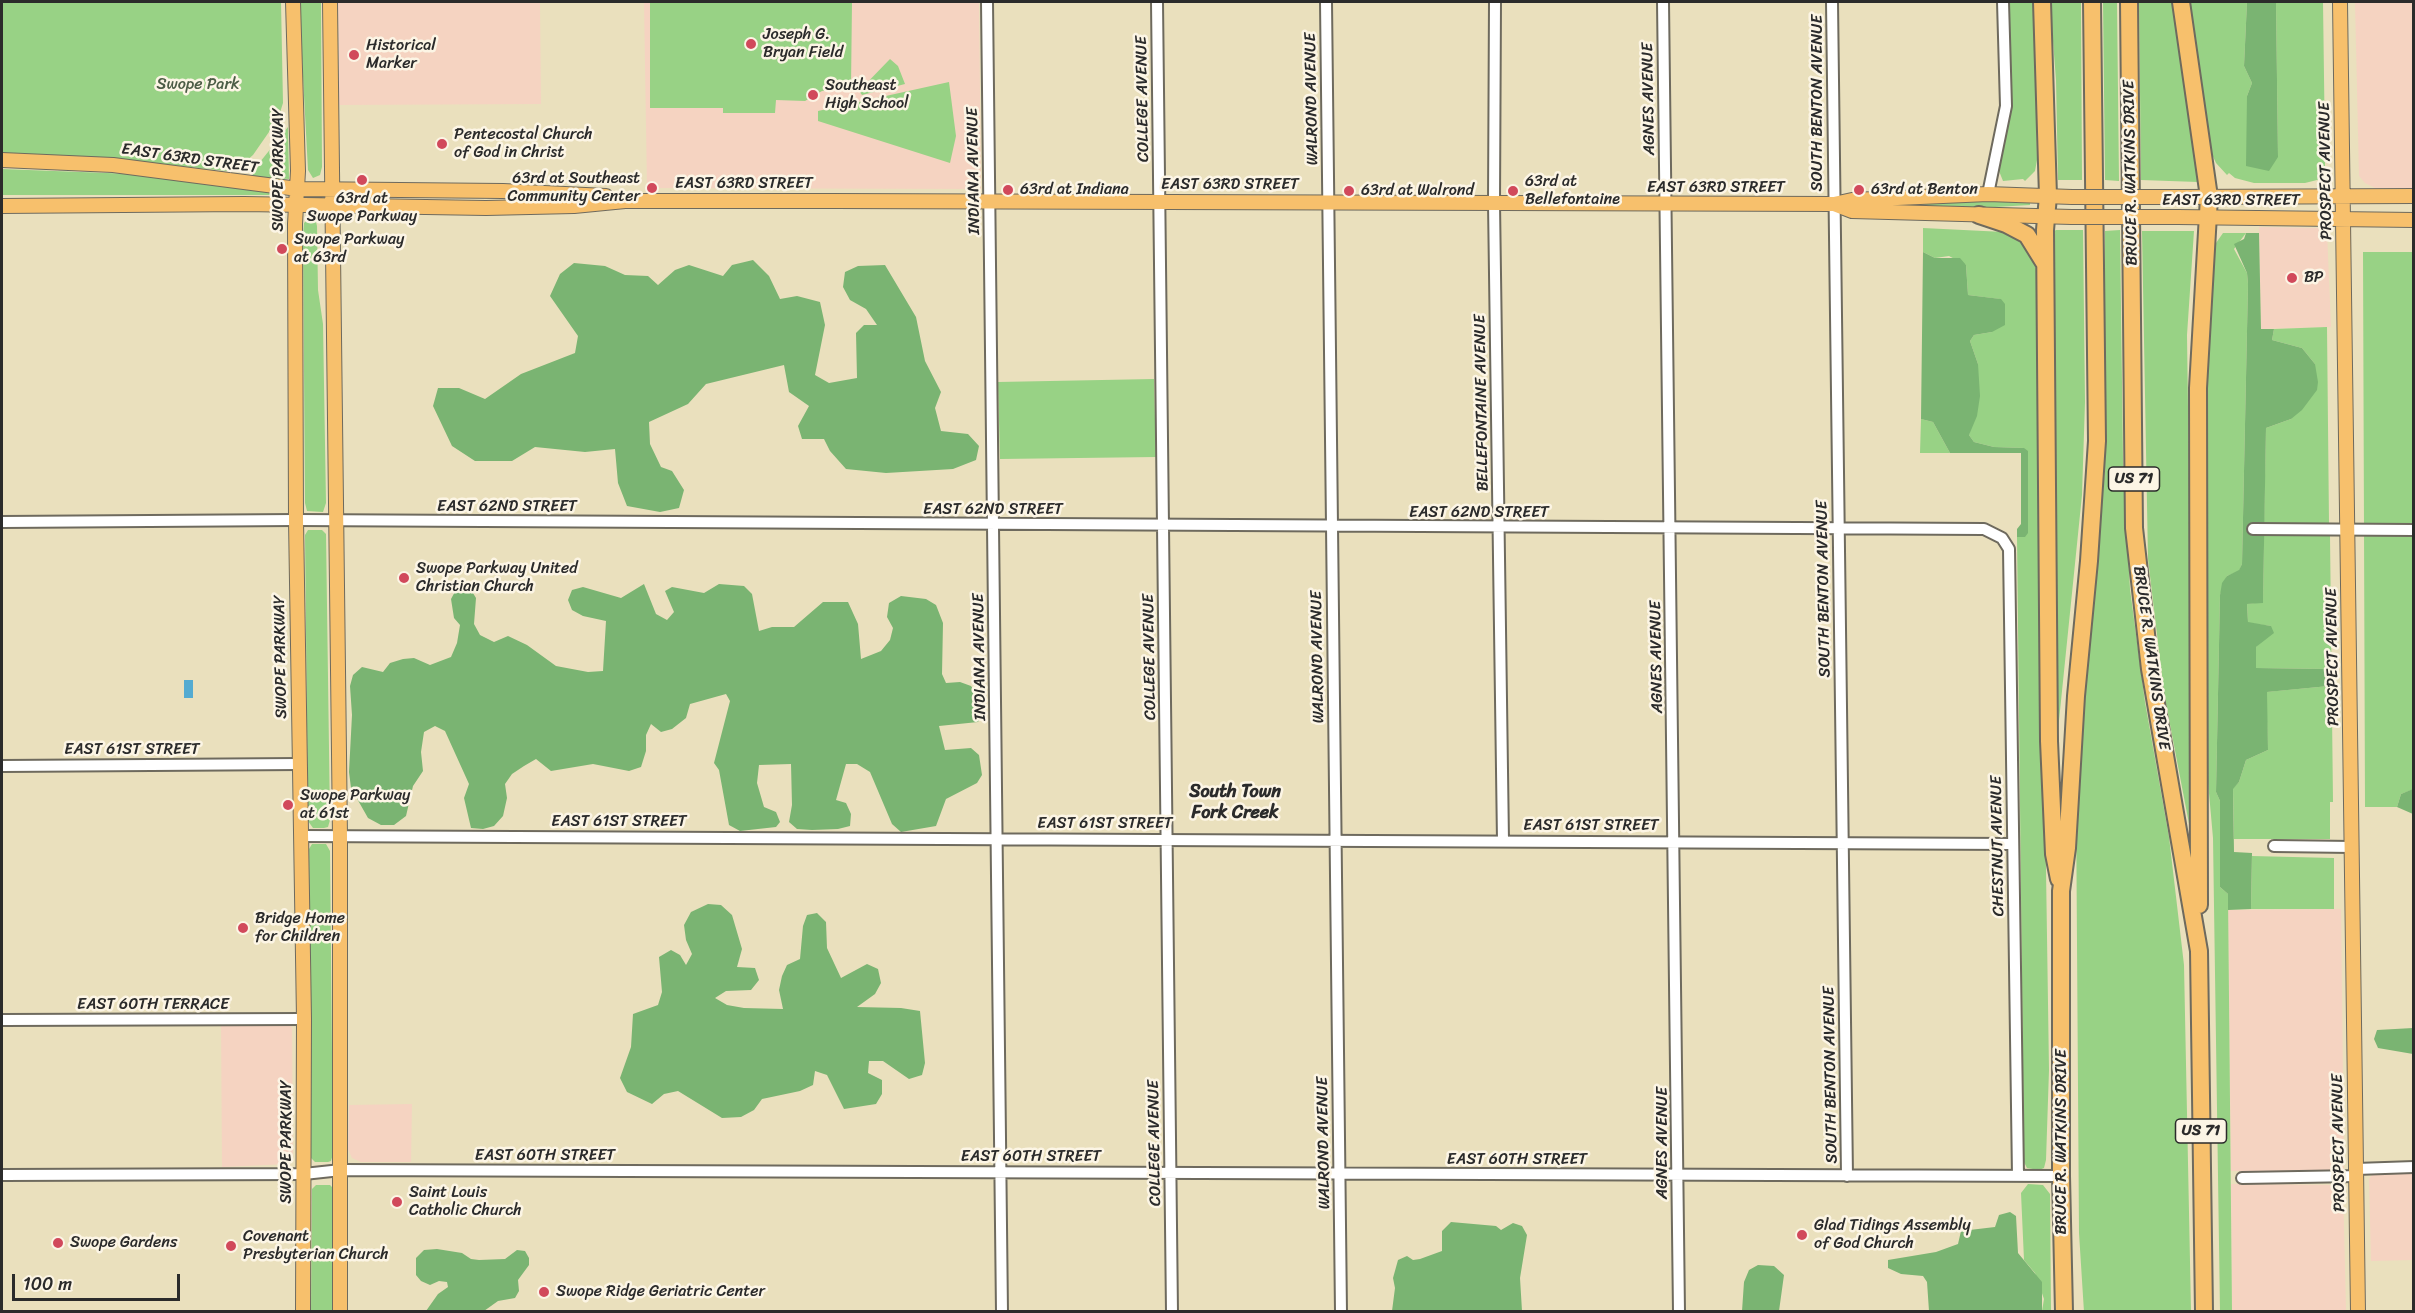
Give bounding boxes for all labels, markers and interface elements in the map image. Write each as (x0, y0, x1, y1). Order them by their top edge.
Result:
street label: SOUTH BENTON AVENUE (1808, 15, 1828, 191)
place label: Joseph G. Bryan Field (763, 25, 843, 63)
street label: WALROND AVENUE (1301, 32, 1323, 166)
place label: Historical Marker (366, 36, 436, 74)
street label: COLLEGE AVENUE (1132, 36, 1154, 162)
marker: Joseph G. Bryan Field (744, 37, 758, 51)
street label: AGNES AVENUE (1638, 43, 1660, 155)
marker: Historical Marker (347, 48, 361, 62)
park label: Swope Park (157, 75, 239, 95)
place label: Southeast High School (825, 76, 909, 114)
street label: BRUCE R. WATKINS DRIVE (2120, 80, 2142, 266)
marker: Southeast High School (806, 88, 820, 102)
street label: PROSPECT AVENUE (2315, 102, 2337, 240)
street label: INDIANA AVENUE (963, 107, 985, 235)
street label: SWOPE PARKWAY (269, 108, 289, 232)
place label: Pentecostal Church of God in Christ (454, 125, 593, 163)
marker: Pentecostal Church of God in Christ (435, 137, 449, 151)
street label: EAST 63RD STREET (120, 140, 260, 178)
place label: 63rd at Southeast Community Center (508, 169, 640, 207)
place label: 63rd at Bellefontaine (1525, 172, 1620, 210)
marker: 63rd at Swope Parkway (355, 173, 369, 187)
street label: EAST 63RD STREET (675, 174, 813, 194)
street label: EAST 63RD STREET (1161, 175, 1299, 195)
street label: EAST 63RD STREET (1647, 178, 1785, 198)
place label: 63rd at Indiana (1020, 180, 1129, 200)
place label: 63rd at Benton (1871, 180, 1978, 200)
marker: 63rd at Southeast Community Center (645, 181, 659, 195)
place label: 63rd at Walrond (1361, 181, 1474, 201)
marker: 63rd at Indiana (1001, 183, 1015, 197)
marker: 63rd at Benton (1852, 183, 1866, 197)
marker: 63rd at Walrond (1342, 184, 1356, 198)
marker: 63rd at Bellefontaine (1506, 184, 1520, 198)
place label: 63rd at Swope Parkway (307, 189, 417, 227)
street label: EAST 63RD STREET (2162, 191, 2300, 211)
place label: Swope Parkway at 63rd (294, 230, 404, 268)
marker: Swope Parkway at 63rd (275, 242, 289, 256)
place label: BP (2304, 268, 2323, 288)
marker: BP (2285, 271, 2299, 285)
street label: BELLEFONTAINE AVENUE (1471, 314, 1493, 492)
road number: US 71 (2108, 467, 2160, 491)
street label: EAST 62ND STREET (437, 497, 577, 517)
street label: EAST 62ND STREET (923, 500, 1063, 520)
street label: SOUTH BENTON AVENUE (1813, 500, 1835, 678)
street label: EAST 62ND STREET (1409, 503, 1549, 523)
place label: Swope Parkway United Christian Church (416, 559, 578, 597)
street label: BRUCE R. WATKINS DRIVE (2129, 565, 2173, 751)
marker: Swope Parkway United Christian Church (397, 571, 411, 585)
street label: PROSPECT AVENUE (2322, 588, 2344, 726)
street label: WALROND AVENUE (1307, 590, 1329, 724)
street label: INDIANA AVENUE (969, 593, 991, 721)
street label: COLLEGE AVENUE (1139, 594, 1161, 720)
street label: SWOPE PARKWAY (270, 595, 292, 719)
street label: AGNES AVENUE (1646, 601, 1668, 713)
street label: EAST 61ST STREET (64, 740, 200, 760)
street label: CHESTNUT AVENUE (1987, 776, 2009, 916)
district label: South Town Fork Creek (1189, 781, 1281, 824)
place label: Swope Parkway at 61st (300, 786, 410, 824)
marker: Swope Parkway at 61st (281, 798, 295, 812)
street label: EAST 61ST STREET (551, 812, 687, 832)
street label: EAST 61ST STREET (1037, 814, 1173, 834)
street label: EAST 61ST STREET (1523, 816, 1659, 836)
place label: Bridge Home for Children (255, 909, 345, 947)
marker: Bridge Home for Children (236, 921, 250, 935)
street label: SOUTH BENTON AVENUE (1820, 986, 1842, 1164)
street label: EAST 60TH TERRACE (77, 995, 229, 1015)
street label: BRUCE R. WATKINS DRIVE (2052, 1049, 2072, 1235)
street label: PROSPECT AVENUE (2328, 1074, 2350, 1212)
street label: WALROND AVENUE (1313, 1076, 1335, 1210)
street label: SWOPE PARKWAY (277, 1080, 297, 1204)
street label: COLLEGE AVENUE (1144, 1080, 1166, 1206)
street label: AGNES AVENUE (1653, 1087, 1673, 1199)
road number: US 71 (2176, 1119, 2226, 1143)
street label: EAST 60TH STREET (475, 1146, 615, 1166)
street label: EAST 60TH STREET (961, 1147, 1101, 1167)
street label: EAST 60TH STREET (1447, 1150, 1587, 1170)
place label: Saint Louis Catholic Church (409, 1183, 522, 1221)
marker: Saint Louis Catholic Church (390, 1195, 404, 1209)
place label: Glad Tidings Assembly of God Church (1814, 1216, 1971, 1254)
place label: Covenant Presbyterian Church (243, 1227, 389, 1265)
marker: Glad Tidings Assembly of God Church (1795, 1228, 1809, 1242)
place label: Swope Gardens (70, 1233, 177, 1253)
marker: Swope Gardens (51, 1236, 65, 1250)
marker: Covenant Presbyterian Church (224, 1239, 238, 1253)
scale bar (15, 1262, 183, 1300)
text: 100 m (23, 1268, 72, 1300)
place label: Swope Ridge Geriatric Center (556, 1282, 765, 1302)
marker: Swope Ridge Geriatric Center (537, 1285, 551, 1299)

